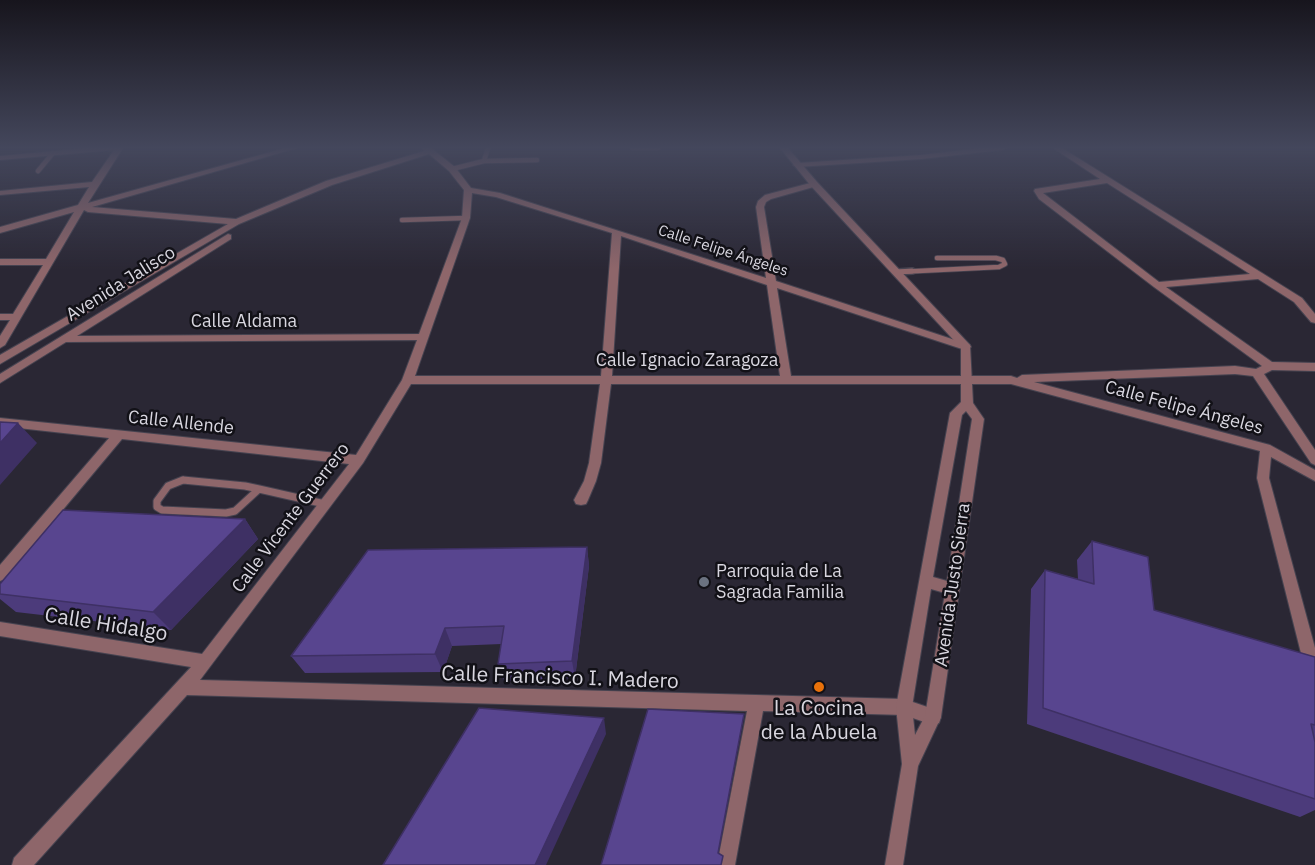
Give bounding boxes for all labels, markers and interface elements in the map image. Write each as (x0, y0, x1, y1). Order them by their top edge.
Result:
street label: Calle Felipe Ángeles (656, 221, 790, 281)
street label: Avenida Jalisco (62, 242, 180, 326)
street label: Calle Aldama (191, 311, 297, 333)
street label: Calle Ignacio Zaragoza (596, 350, 778, 372)
street label: Calle Felipe Ángeles (1103, 377, 1265, 439)
street label: Calle Allende (127, 407, 235, 439)
street label: Calle Vicente Guerrero (228, 439, 354, 597)
street label: Avenida Justo Sierra (931, 502, 975, 668)
place label: Parroquia de La Sagrada Familia (716, 561, 844, 604)
marker: Parroquia de La Sagrada Familia (697, 575, 711, 589)
street label: Calle Hidalgo (43, 603, 169, 647)
street label: Calle Francisco I. Madero (441, 661, 679, 695)
marker: La Cocina de la Abuela (812, 680, 826, 694)
place label: La Cocina de la Abuela (761, 696, 877, 746)

